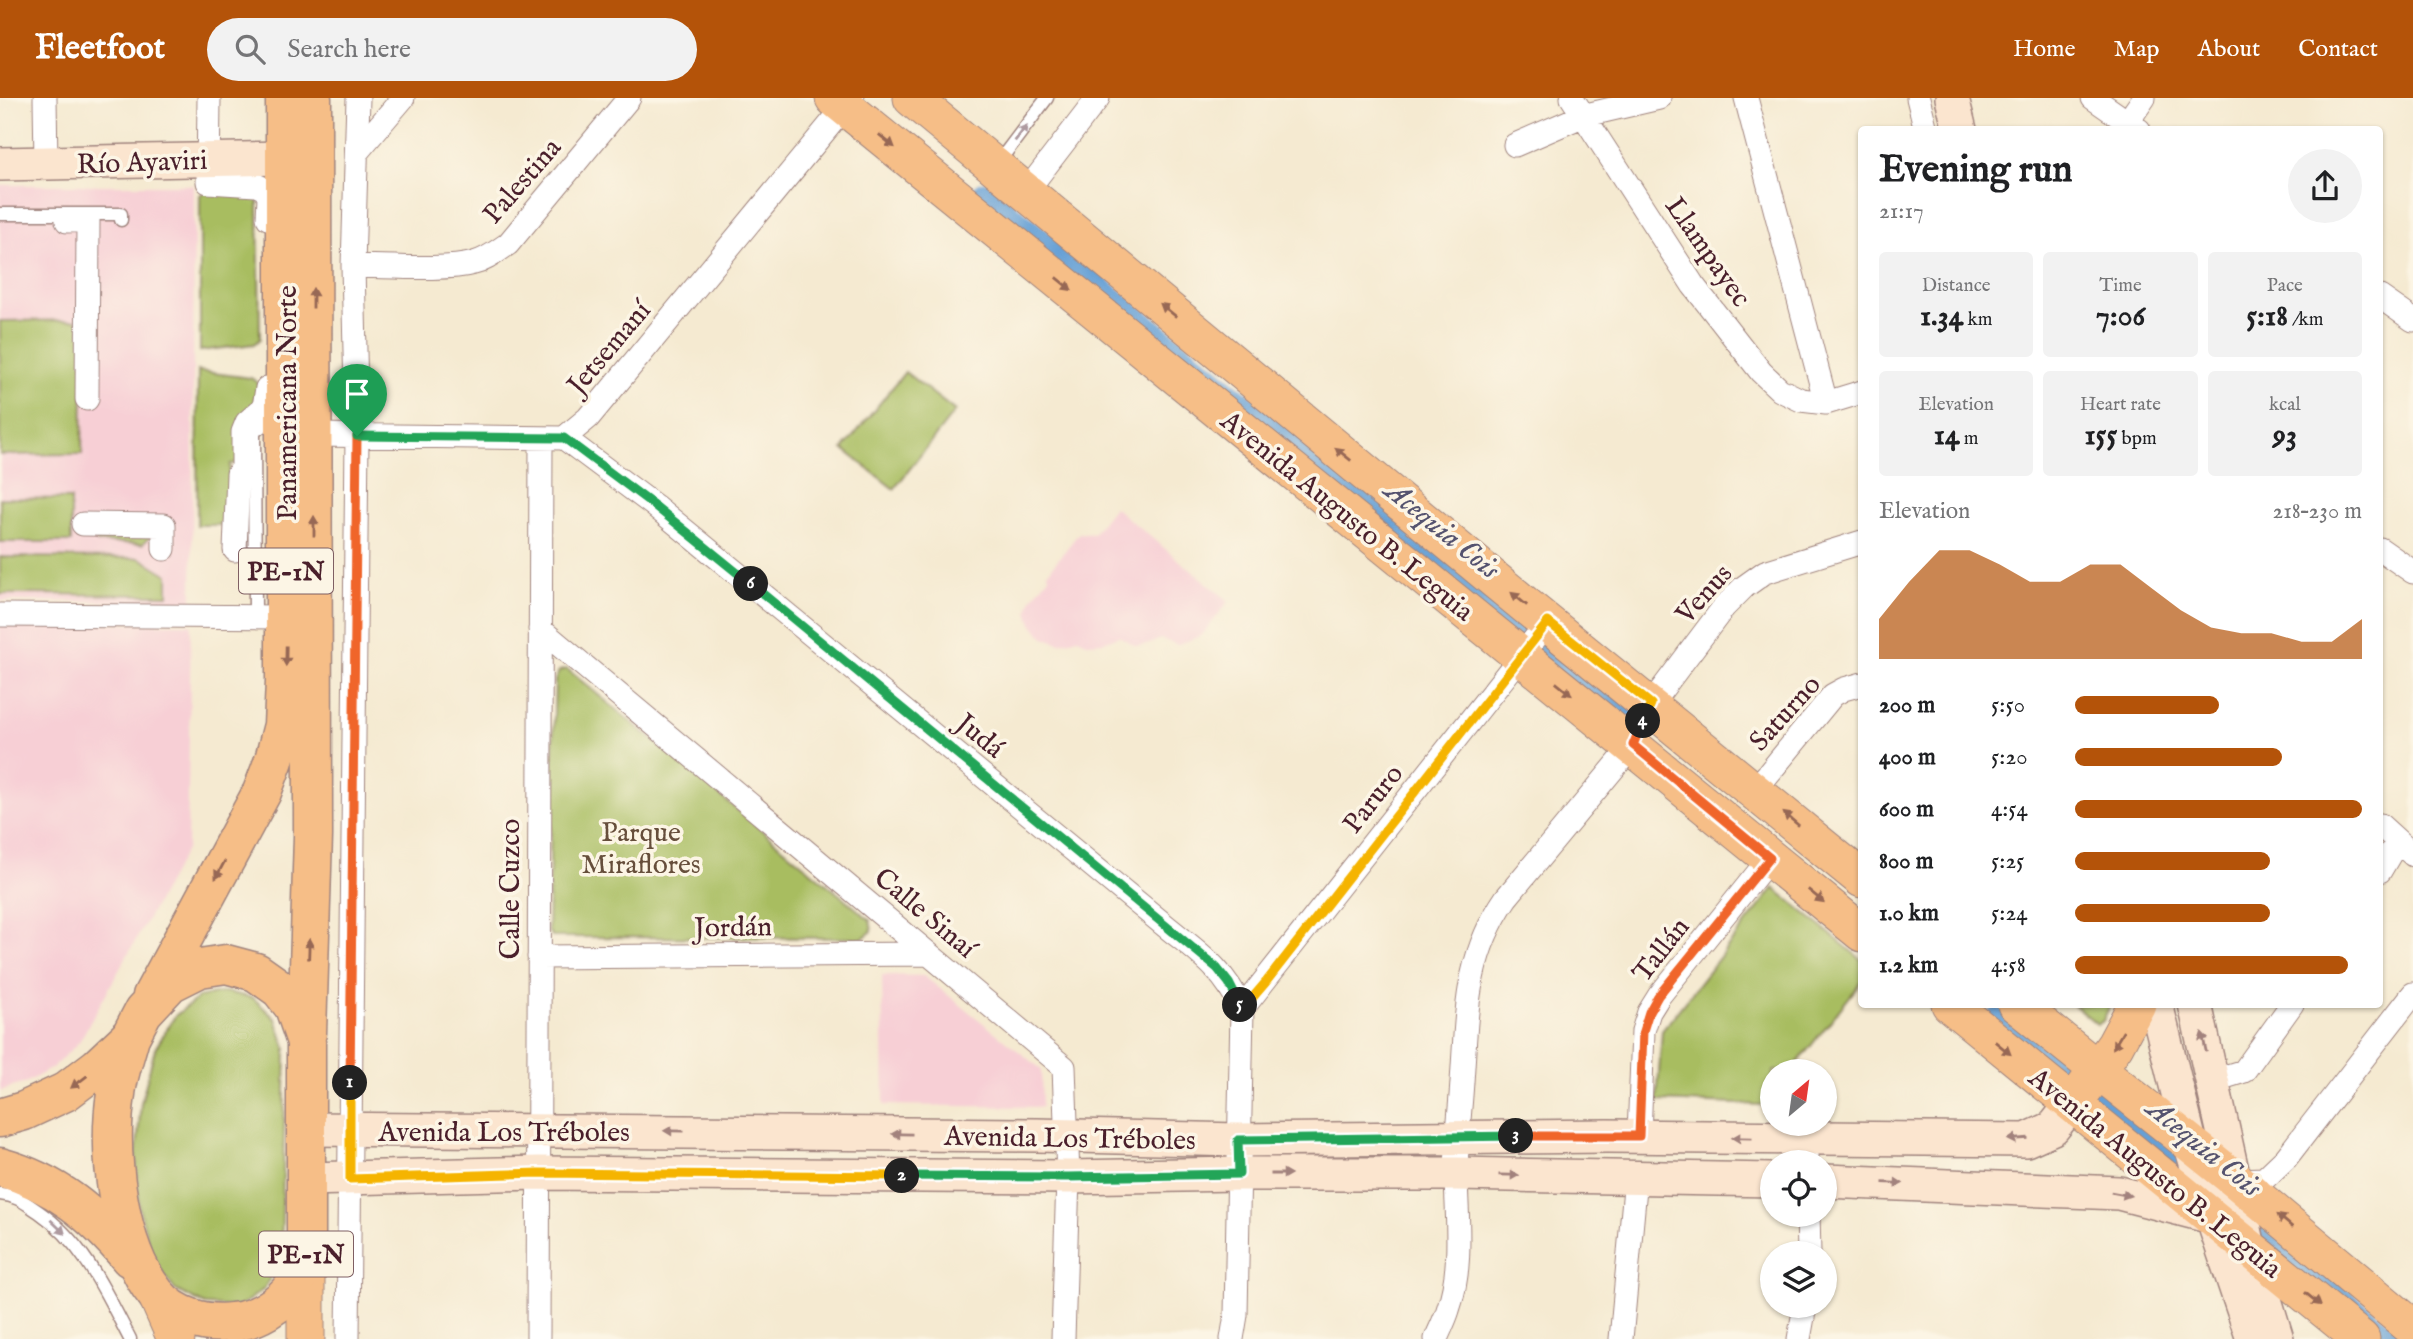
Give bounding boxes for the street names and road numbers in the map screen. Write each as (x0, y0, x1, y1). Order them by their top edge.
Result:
street label: Palestina (476, 131, 570, 232)
street label: Río Ayaviri (76, 144, 208, 183)
street label: Llampayec (1656, 191, 1758, 314)
street label: Panamericana Norte (271, 285, 306, 521)
street label: Jetsemaní (559, 293, 660, 405)
street label: Avenida Augusto B. Leguia (1212, 403, 1481, 630)
road number: PE-1N (239, 548, 333, 593)
street label: Venus (1668, 557, 1741, 633)
street label: Saturno (1742, 668, 1829, 759)
street label: Judá (946, 705, 1011, 768)
street label: Paruro (1336, 758, 1412, 841)
street label: Calle Cuzco (494, 819, 529, 959)
street label: Calle Sinaí (866, 861, 984, 968)
street label: Jordán (691, 910, 772, 947)
street label: Tallán (1626, 911, 1698, 990)
street label: Avenida Augusto B. Leguia (2020, 1060, 2289, 1287)
street label: Avenida Los Tréboles (377, 1116, 630, 1151)
street label: Avenida Los Tréboles (943, 1120, 1196, 1159)
road number: PE-1N (259, 1232, 353, 1276)

